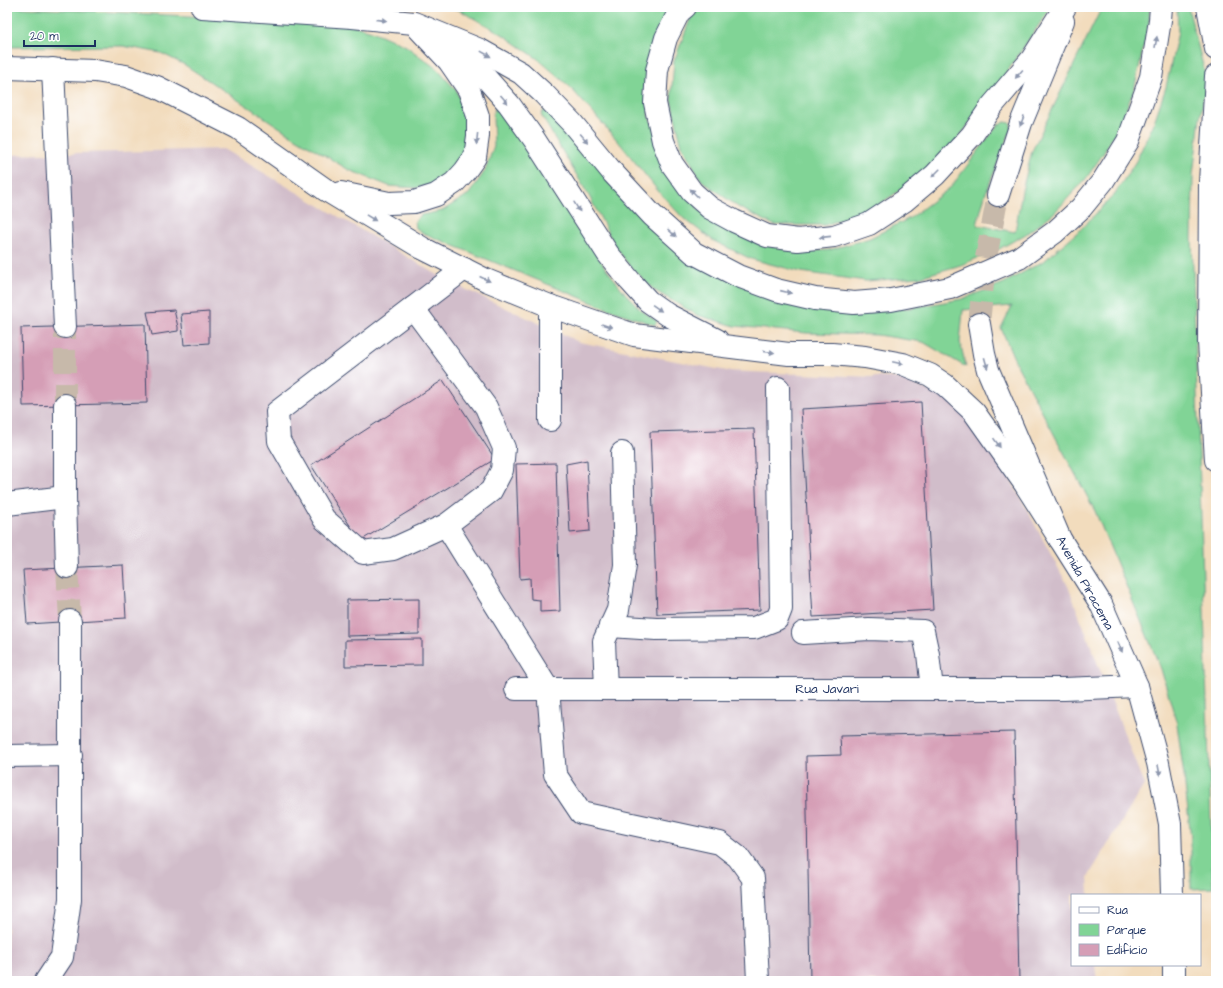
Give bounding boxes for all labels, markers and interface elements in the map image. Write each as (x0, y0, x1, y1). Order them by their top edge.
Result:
one-way arrow (375, 17, 387, 23)
scale bar (24, 22, 95, 48)
text: 20 m (30, 28, 59, 45)
one-way arrow (1154, 36, 1160, 48)
one-way arrow (481, 50, 492, 57)
one-way arrow (1015, 69, 1024, 79)
one-way arrow (500, 94, 509, 104)
one-way arrow (1018, 115, 1024, 127)
one-way arrow (579, 132, 588, 143)
one-way arrow (474, 133, 481, 145)
one-way arrow (931, 168, 941, 178)
one-way arrow (689, 188, 699, 198)
one-way arrow (573, 201, 580, 213)
one-way arrow (365, 214, 377, 221)
one-way arrow (667, 228, 677, 238)
one-way arrow (819, 234, 831, 240)
one-way arrow (479, 276, 491, 282)
one-way arrow (780, 290, 792, 296)
one-way arrow (652, 304, 663, 312)
one-way arrow (601, 323, 613, 329)
one-way arrow (763, 348, 775, 355)
one-way arrow (983, 357, 989, 369)
one-way arrow (892, 361, 904, 367)
one-way arrow (993, 438, 1001, 448)
street label: Avenida Piracema (1052, 533, 1119, 634)
one-way arrow (1117, 641, 1123, 652)
street label: Rua Javari (795, 680, 859, 698)
one-way arrow (1157, 764, 1163, 776)
legend (1071, 894, 1201, 966)
text: Rua (1107, 902, 1128, 919)
text: Parque (1107, 922, 1147, 939)
text: Edifício (1107, 942, 1147, 959)

